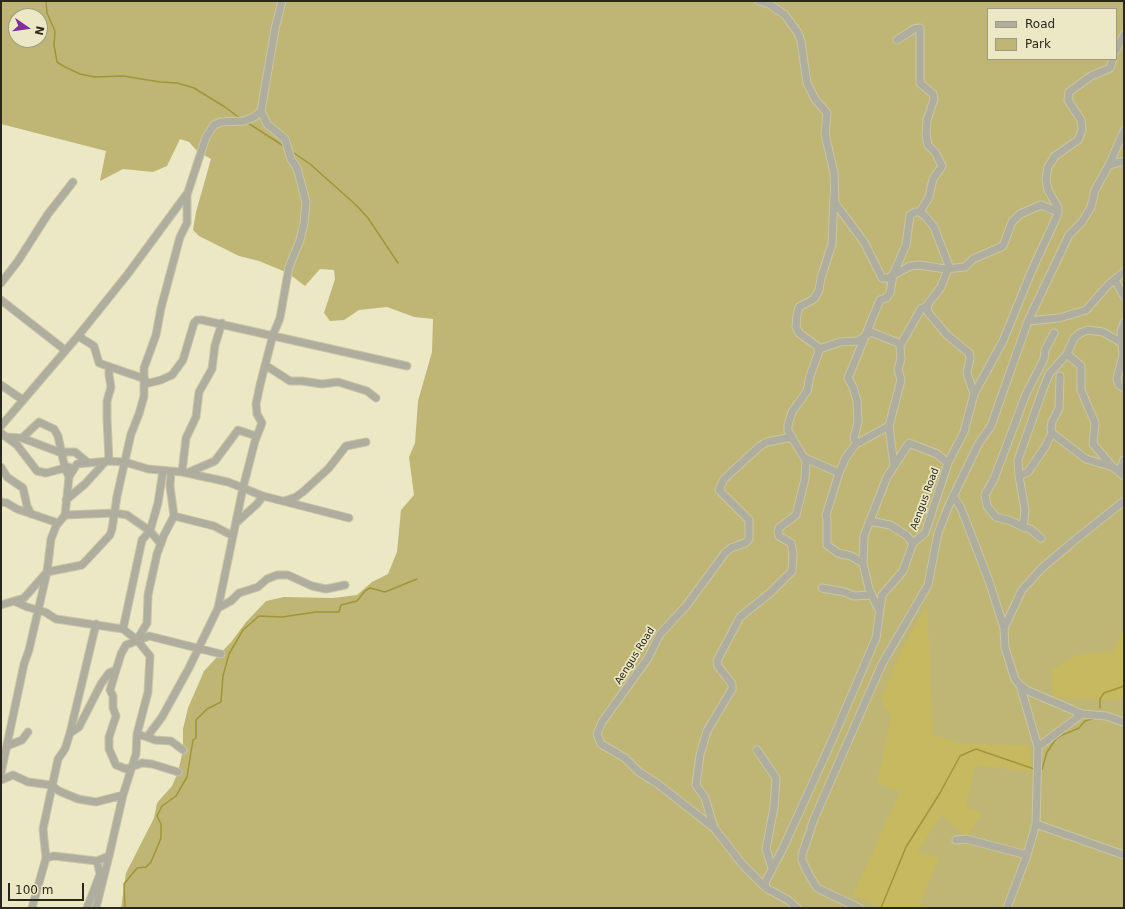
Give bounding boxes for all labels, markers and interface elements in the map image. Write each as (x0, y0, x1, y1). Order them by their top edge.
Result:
north arrow (8, 8, 48, 48)
legend (987, 8, 1117, 60)
text: Road (1025, 17, 1055, 31)
text: N (32, 25, 47, 37)
text: Park (1025, 37, 1051, 51)
street label: Aengus Road (908, 466, 942, 532)
street label: Aengus Road (613, 625, 657, 687)
scale bar (10, 875, 86, 901)
text: 100 m (15, 883, 53, 897)

